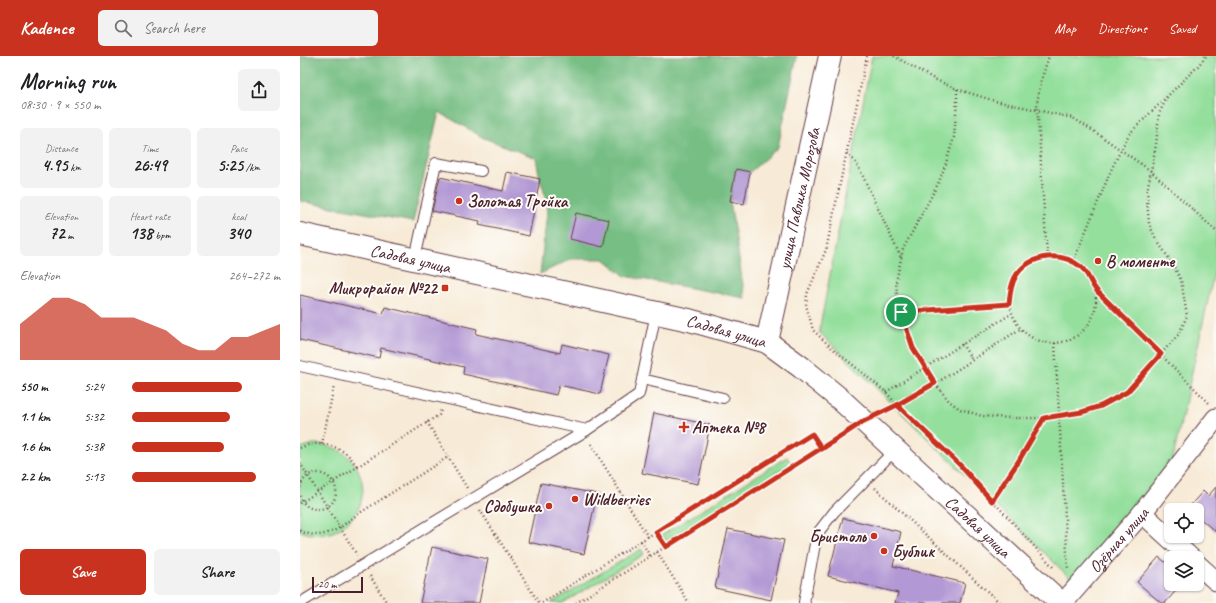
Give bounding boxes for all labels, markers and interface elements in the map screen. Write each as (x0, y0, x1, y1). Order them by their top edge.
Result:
search box (98, 10, 378, 46)
text: Kadence (20, 16, 74, 40)
icon: search (112, 17, 134, 39)
text: Search here (144, 19, 205, 38)
text: Map (1055, 20, 1076, 37)
text: Directions (1098, 20, 1147, 37)
text: Saved (1169, 20, 1196, 37)
text: Morning run (20, 68, 116, 96)
button: share (238, 69, 280, 111)
text: 08:30 · 9 × 550 m (20, 97, 101, 113)
street label: улица Павлика Морозова (773, 124, 825, 272)
text: Distance (45, 141, 78, 155)
text: Time (142, 141, 158, 155)
text: Pace (230, 141, 247, 155)
text: 4.95 (42, 155, 68, 176)
text: 26:49 (133, 155, 167, 176)
text: 5:25 (217, 155, 243, 176)
text: km (68, 160, 81, 174)
text: /km (243, 160, 260, 174)
place label: Золотая Тройка (467, 191, 569, 212)
marker: Золотая Тройка (454, 196, 464, 206)
text: Elevation (44, 209, 78, 223)
text: Heart rate (130, 209, 170, 223)
text: kcal (231, 209, 246, 223)
text: 72 (49, 223, 65, 244)
text: 138 (130, 223, 153, 244)
text: 340 (227, 223, 250, 244)
text: m (65, 228, 73, 242)
text: bpm (153, 228, 170, 242)
street label: Садовая улица (368, 239, 454, 278)
place label: В моменте (1106, 251, 1176, 272)
marker: В моменте (1093, 256, 1103, 266)
text: Elevation (20, 268, 60, 284)
text: 264–272 m (229, 268, 280, 284)
place label: Микрорайон №22 (329, 278, 438, 299)
marker: Микрорайон №22 (440, 283, 450, 293)
pin (884, 295, 918, 329)
icon: arrive (890, 301, 912, 323)
street label: Садовая улица (684, 309, 770, 352)
text: 550 m (20, 379, 48, 395)
text: 5:24 (84, 379, 104, 395)
text: 1.1 km (20, 409, 50, 425)
text: 5:32 (84, 409, 104, 425)
place label: Аптека №8 (692, 417, 767, 438)
marker: Аптека №8 (679, 422, 689, 432)
text: 1.6 km (20, 439, 51, 455)
text: 5:38 (84, 439, 104, 455)
text: 2.2 km (20, 469, 50, 485)
text: 5:13 (84, 469, 104, 485)
place label: Wildberries (583, 489, 651, 510)
street label: Садовая улица (941, 491, 1016, 563)
marker: Wildberries (570, 494, 580, 504)
place label: Сдобушка (484, 496, 543, 517)
marker: Сдобушка (544, 501, 554, 511)
street label: Озёрная улица (1084, 502, 1154, 577)
map controls (1164, 503, 1204, 591)
button: locate (1164, 503, 1204, 543)
place label: Бристоль (809, 526, 868, 547)
marker: Бристоль (869, 531, 879, 541)
place label: Бублик (892, 541, 935, 562)
marker: Бублик (879, 546, 889, 556)
button: Save (20, 549, 146, 595)
button: Share (154, 549, 280, 595)
button: layers (1164, 551, 1204, 591)
scale bar (312, 575, 363, 594)
text: 20 m (318, 577, 337, 591)

